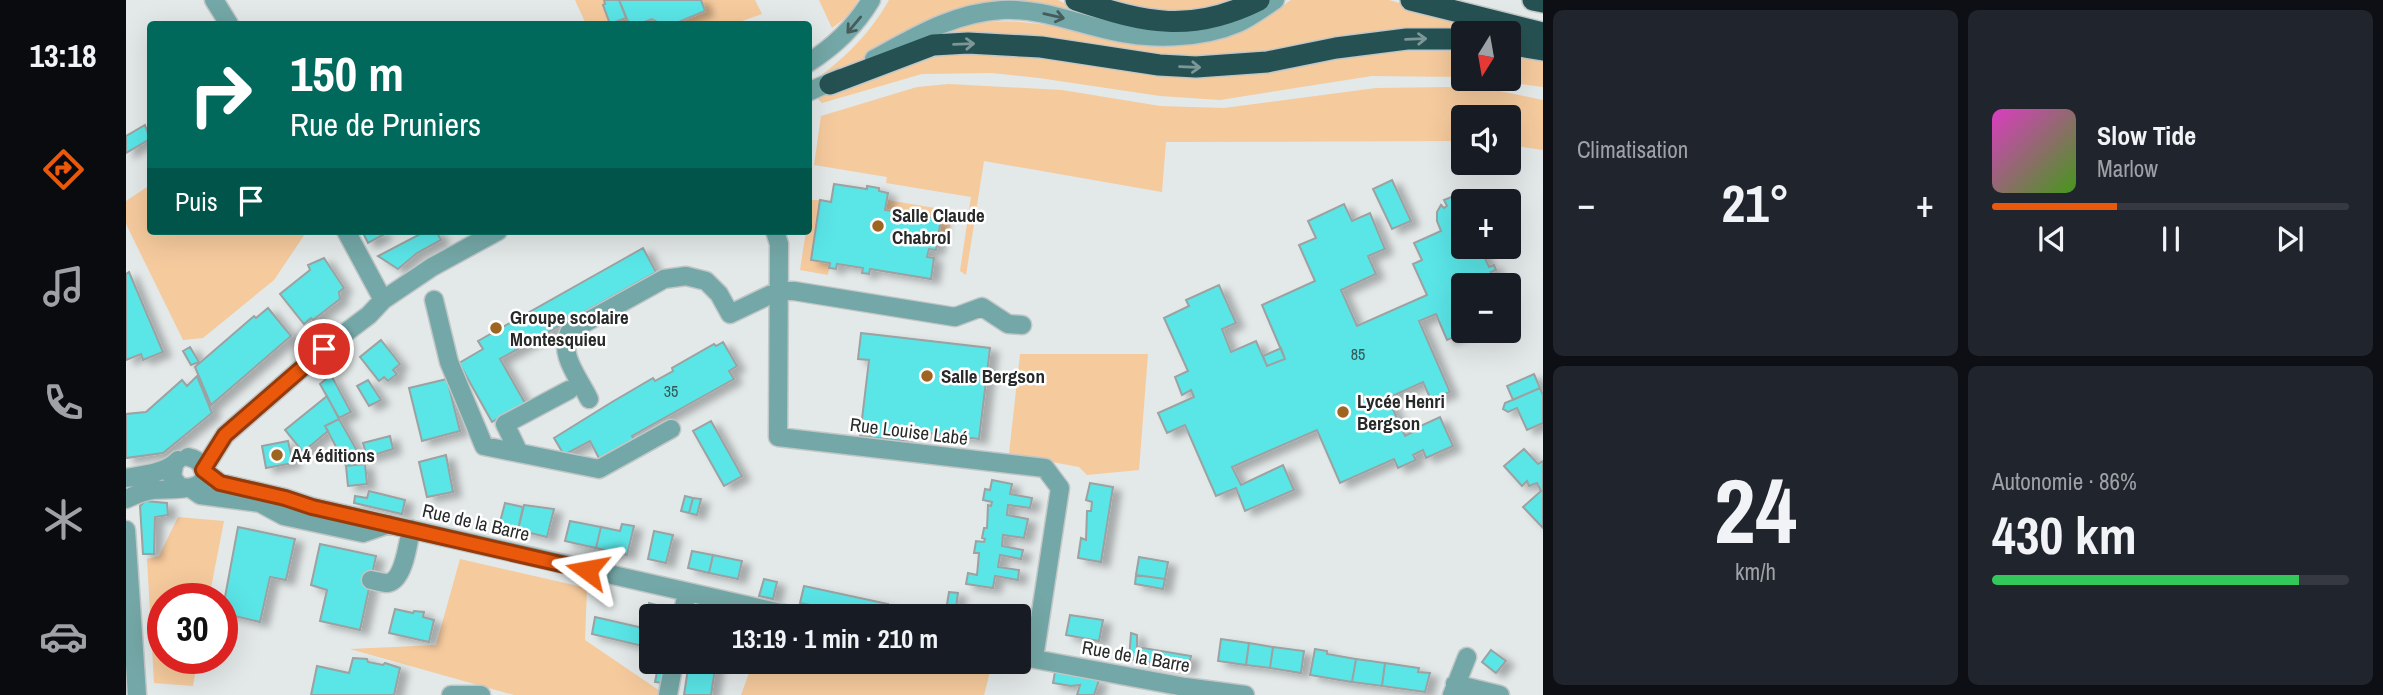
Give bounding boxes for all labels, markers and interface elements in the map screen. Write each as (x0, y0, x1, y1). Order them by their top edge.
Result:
one-way arrow (1042, 10, 1065, 23)
one-way arrow (846, 16, 862, 34)
north arrow (1451, 21, 1521, 91)
map controls (1451, 21, 1521, 343)
one-way arrow (1404, 32, 1427, 46)
text: 13:18 (29, 34, 97, 77)
one-way arrow (953, 37, 976, 50)
text: 150 m (290, 40, 404, 106)
icon: right (175, 49, 266, 140)
one-way arrow (1179, 60, 1202, 73)
text: Rue de Pruniers (290, 103, 481, 146)
button: sound (1451, 105, 1521, 175)
text: Slow Tide (2097, 118, 2196, 153)
text: Climatisation (1577, 134, 1688, 165)
icon: directions (39, 145, 88, 194)
text: Marlow (2097, 153, 2158, 184)
text: 21° (1721, 168, 1790, 238)
text: − (1577, 178, 1595, 229)
text: + (1916, 178, 1934, 229)
icon: arrive (232, 182, 270, 220)
text: Puis (175, 184, 218, 219)
button: + (1451, 189, 1521, 259)
place label: Salle Claude Chabrol (892, 202, 985, 250)
marker: Salle Claude Chabrol (870, 218, 886, 234)
icon: previous (2033, 220, 2071, 258)
icon: pause (2152, 220, 2190, 258)
icon: next (2271, 220, 2309, 258)
icon: music (39, 262, 88, 311)
button: − (1451, 273, 1521, 343)
place label: Groupe scolaire Montesquieu (510, 304, 629, 352)
pin (294, 319, 354, 379)
marker: Groupe scolaire Montesquieu (488, 320, 504, 336)
icon: arrive (305, 330, 343, 368)
house number: 85 (1351, 343, 1365, 365)
place label: Salle Bergson (941, 363, 1045, 389)
marker: Salle Bergson (919, 368, 935, 384)
icon: phone (39, 378, 88, 427)
house number: 35 (664, 380, 678, 402)
place label: Lycée Henri Bergson (1357, 388, 1445, 436)
marker: Lycée Henri Bergson (1335, 404, 1351, 420)
street label: Rue Louise Labé (849, 411, 969, 451)
place label: A4 éditions (291, 442, 375, 468)
marker: A4 éditions (269, 447, 285, 463)
text: 24 (1714, 449, 1797, 571)
text: Autonomie · 86% (1992, 466, 2137, 497)
icon: climate (39, 495, 88, 544)
street label: Rue de la Barre (420, 497, 532, 547)
text: 430 km (1992, 500, 2137, 570)
position arrow (550, 533, 624, 607)
text: km/h (1735, 556, 1776, 587)
speed limit sign: 30 (147, 583, 238, 674)
icon: car (39, 612, 88, 661)
text: 13:19 · 1 min · 210 m (732, 621, 938, 656)
street label: Rue de la Barre (1080, 634, 1192, 678)

